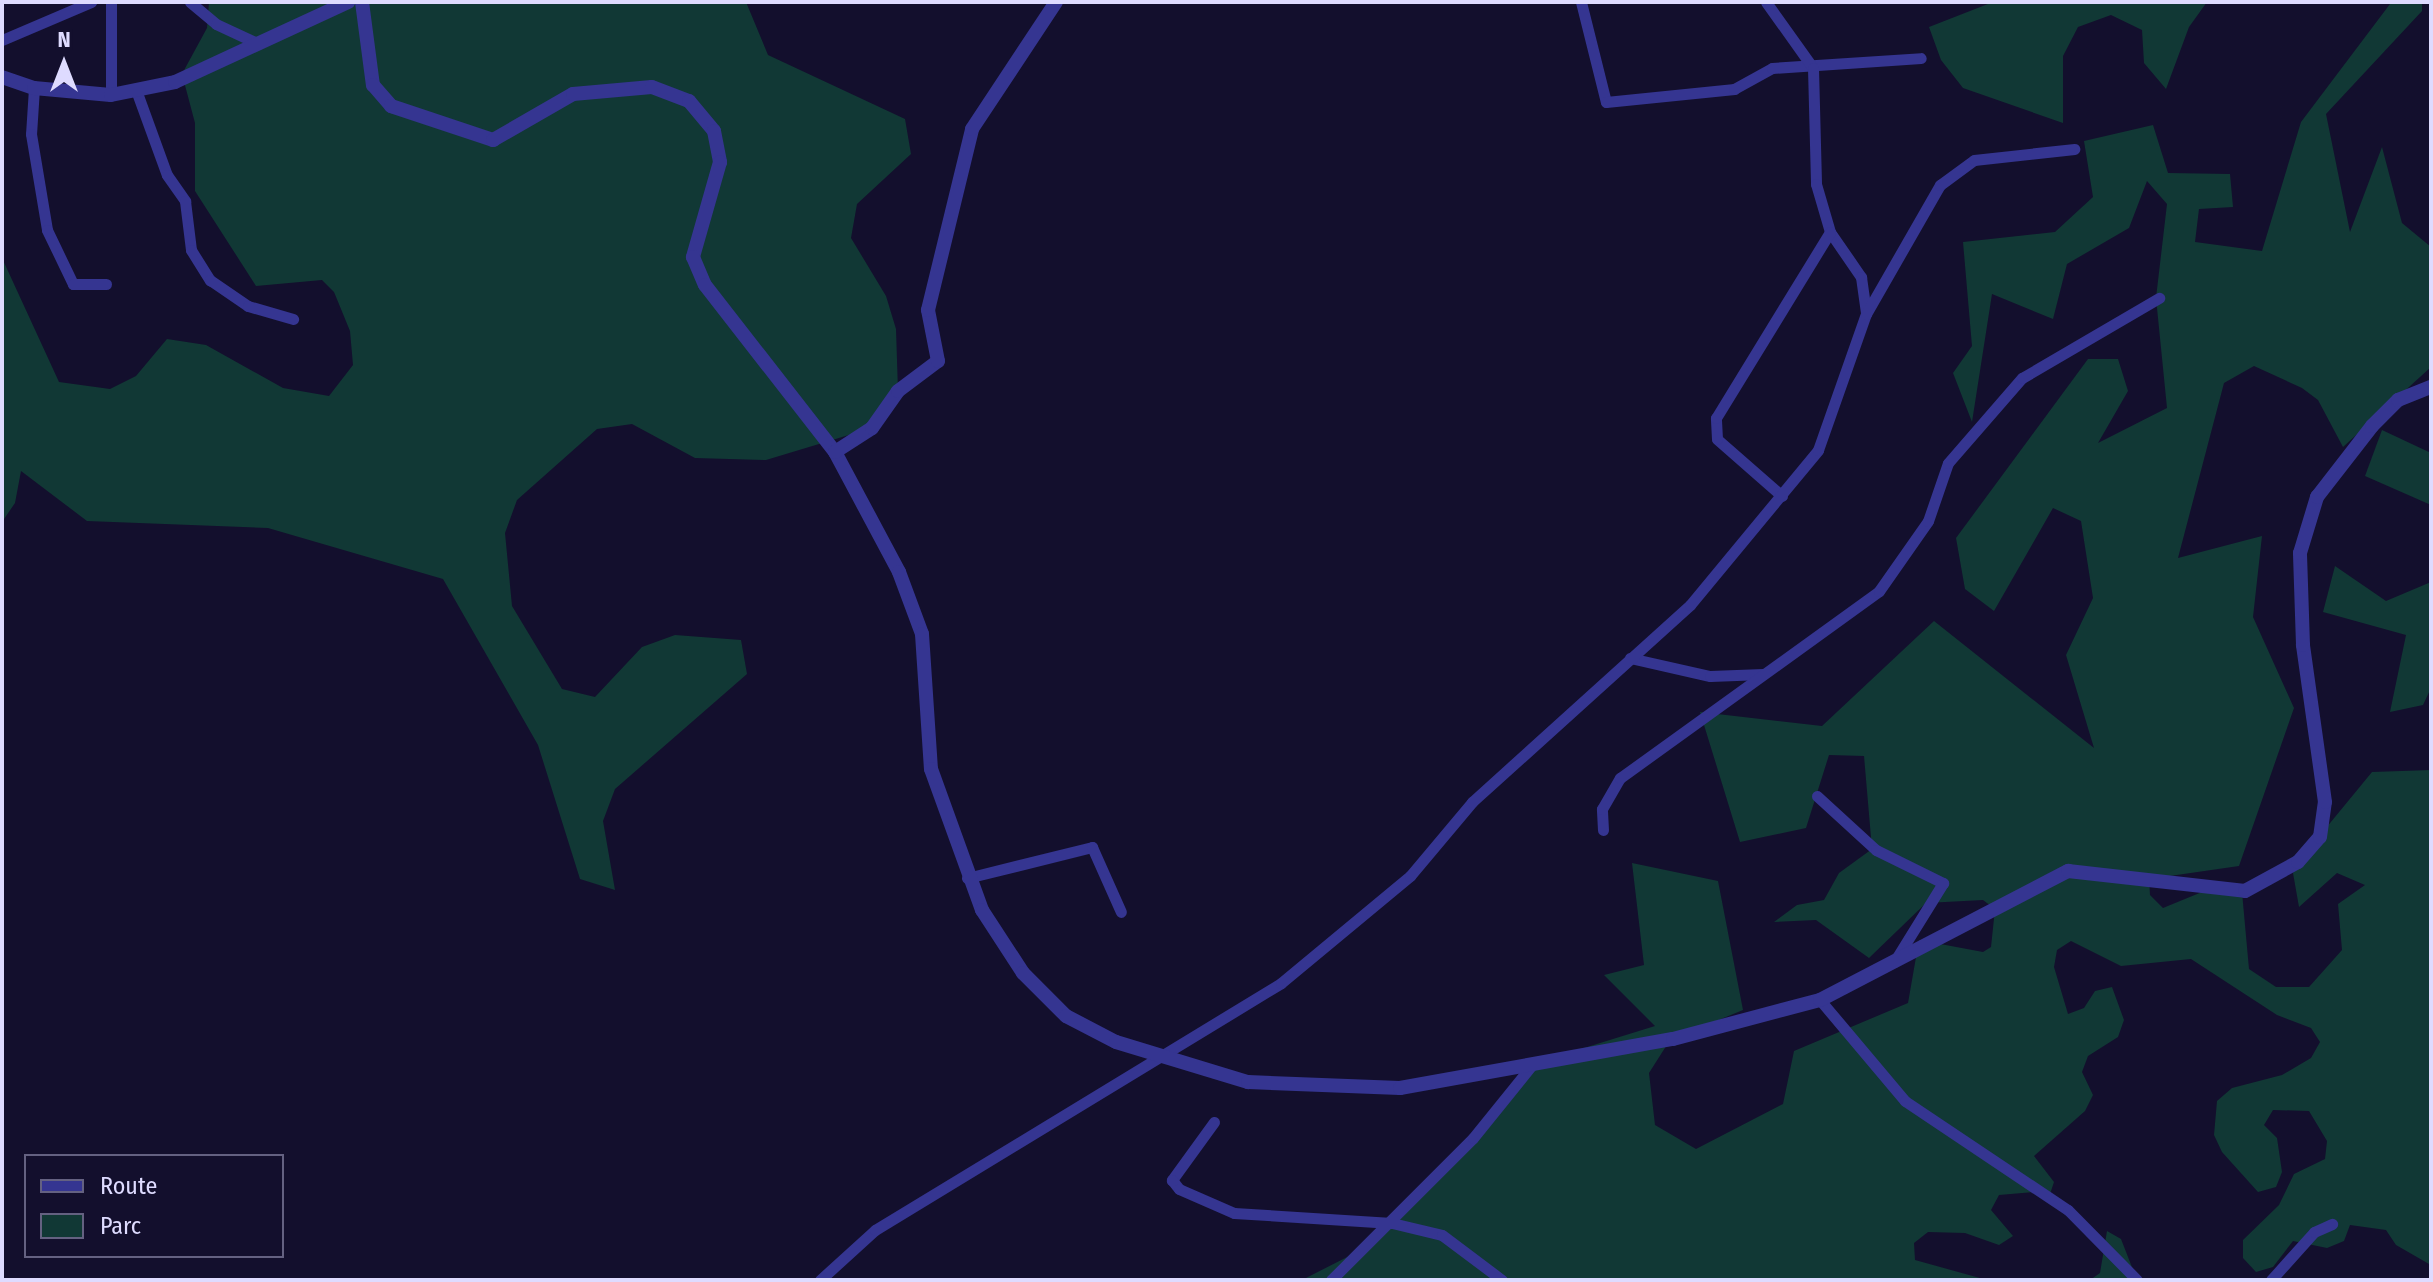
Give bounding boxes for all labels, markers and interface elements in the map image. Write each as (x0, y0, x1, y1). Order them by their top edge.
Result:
north arrow (24, 24, 104, 104)
text: N (57, 26, 71, 53)
legend (24, 1154, 284, 1258)
text: Route (100, 1172, 157, 1200)
text: Parc (100, 1212, 141, 1240)

